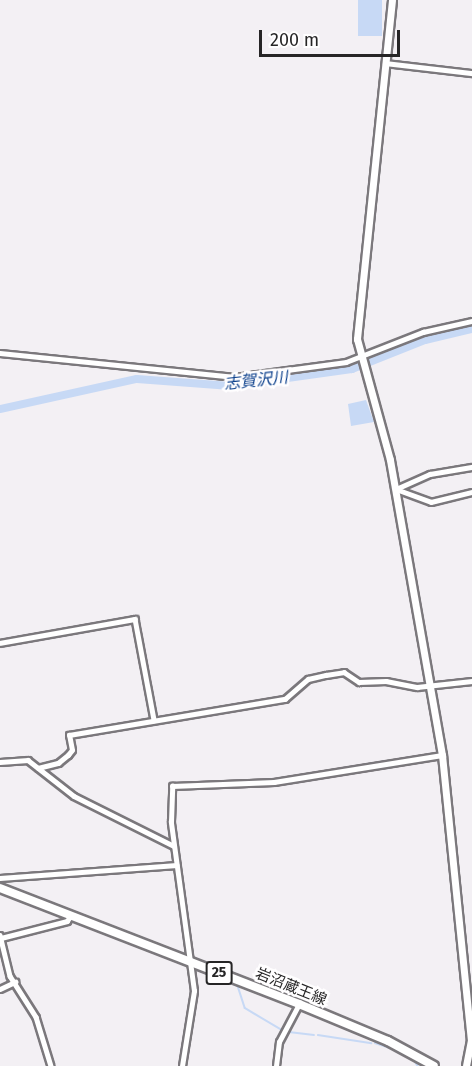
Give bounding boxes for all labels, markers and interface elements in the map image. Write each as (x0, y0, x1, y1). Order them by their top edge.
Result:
scale bar (262, 18, 403, 56)
text: 200 m (270, 29, 319, 51)
water label: 志賀沢川 (223, 368, 289, 394)
road number: 25 (206, 962, 232, 984)
street label: 岩沼蔵王線 (253, 965, 329, 1009)

